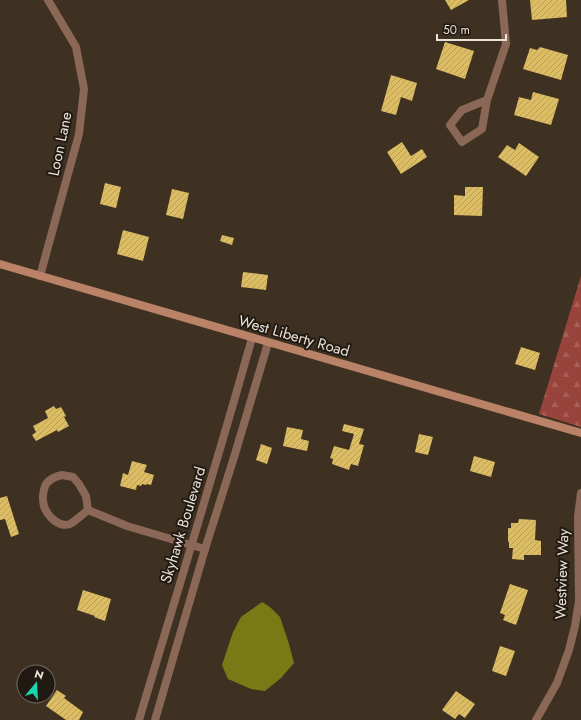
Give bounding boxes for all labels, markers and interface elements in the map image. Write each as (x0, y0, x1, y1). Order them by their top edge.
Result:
scale bar (437, 16, 506, 42)
text: 50 m (443, 21, 470, 39)
street label: Loon Lane (42, 110, 78, 178)
street label: West Liberty Road (236, 310, 352, 362)
street label: Skyhawk Boulevard (155, 464, 211, 586)
street label: Westview Way (549, 528, 575, 620)
north arrow (16, 664, 56, 704)
text: N (32, 666, 46, 683)

